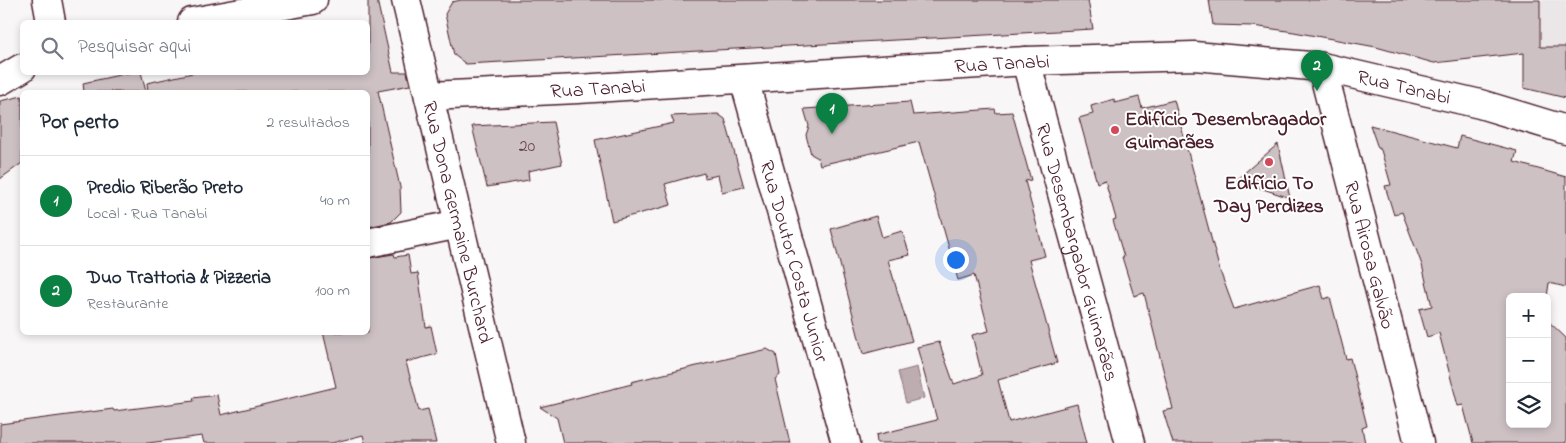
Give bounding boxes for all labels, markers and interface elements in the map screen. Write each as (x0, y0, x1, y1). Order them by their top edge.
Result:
search box (20, 20, 370, 75)
icon: search (38, 34, 66, 62)
text: Pesquisar aqui (78, 34, 191, 61)
street label: Rua Tanabi (954, 48, 1050, 82)
pin: 2 (1301, 50, 1333, 91)
street label: Rua Tanabi (1354, 64, 1453, 114)
street label: Rua Tanabi (550, 73, 646, 107)
pin: 1 (816, 93, 848, 134)
street label: Rua Dona Germaine Burchard (413, 98, 499, 347)
place label: Edifício Desembragador Guimarães (1125, 106, 1327, 158)
text: Por perto (40, 108, 119, 138)
text: 2 resultados (267, 111, 350, 135)
street label: Rua Desembargador Guimarães (1027, 120, 1125, 385)
marker: Edifício Desembragador Guimarães (1109, 124, 1121, 136)
house number: 20 (519, 134, 536, 160)
marker: Edifício To Day Perdizes (1263, 156, 1275, 168)
street label: Rua Doutor Costa Junior (751, 157, 835, 367)
place label: Edifício To Day Perdizes (1213, 170, 1324, 223)
text: Predio Riberão Preto (87, 175, 243, 202)
street label: Rua Airosa Galvão (1335, 178, 1401, 333)
text: 1 (53, 189, 59, 213)
text: 40 m (320, 189, 350, 213)
text: Local · Rua Tanabi (87, 202, 207, 226)
your location (943, 247, 969, 273)
text: Duo Trattoria & Pizzeria (87, 265, 271, 292)
text: 2 (52, 279, 60, 303)
text: 100 m (315, 279, 350, 303)
text: Restaurante (87, 292, 168, 316)
map controls (1506, 293, 1551, 428)
button: + (1506, 293, 1551, 338)
button: − (1506, 338, 1551, 383)
button: layers (1506, 383, 1551, 428)

